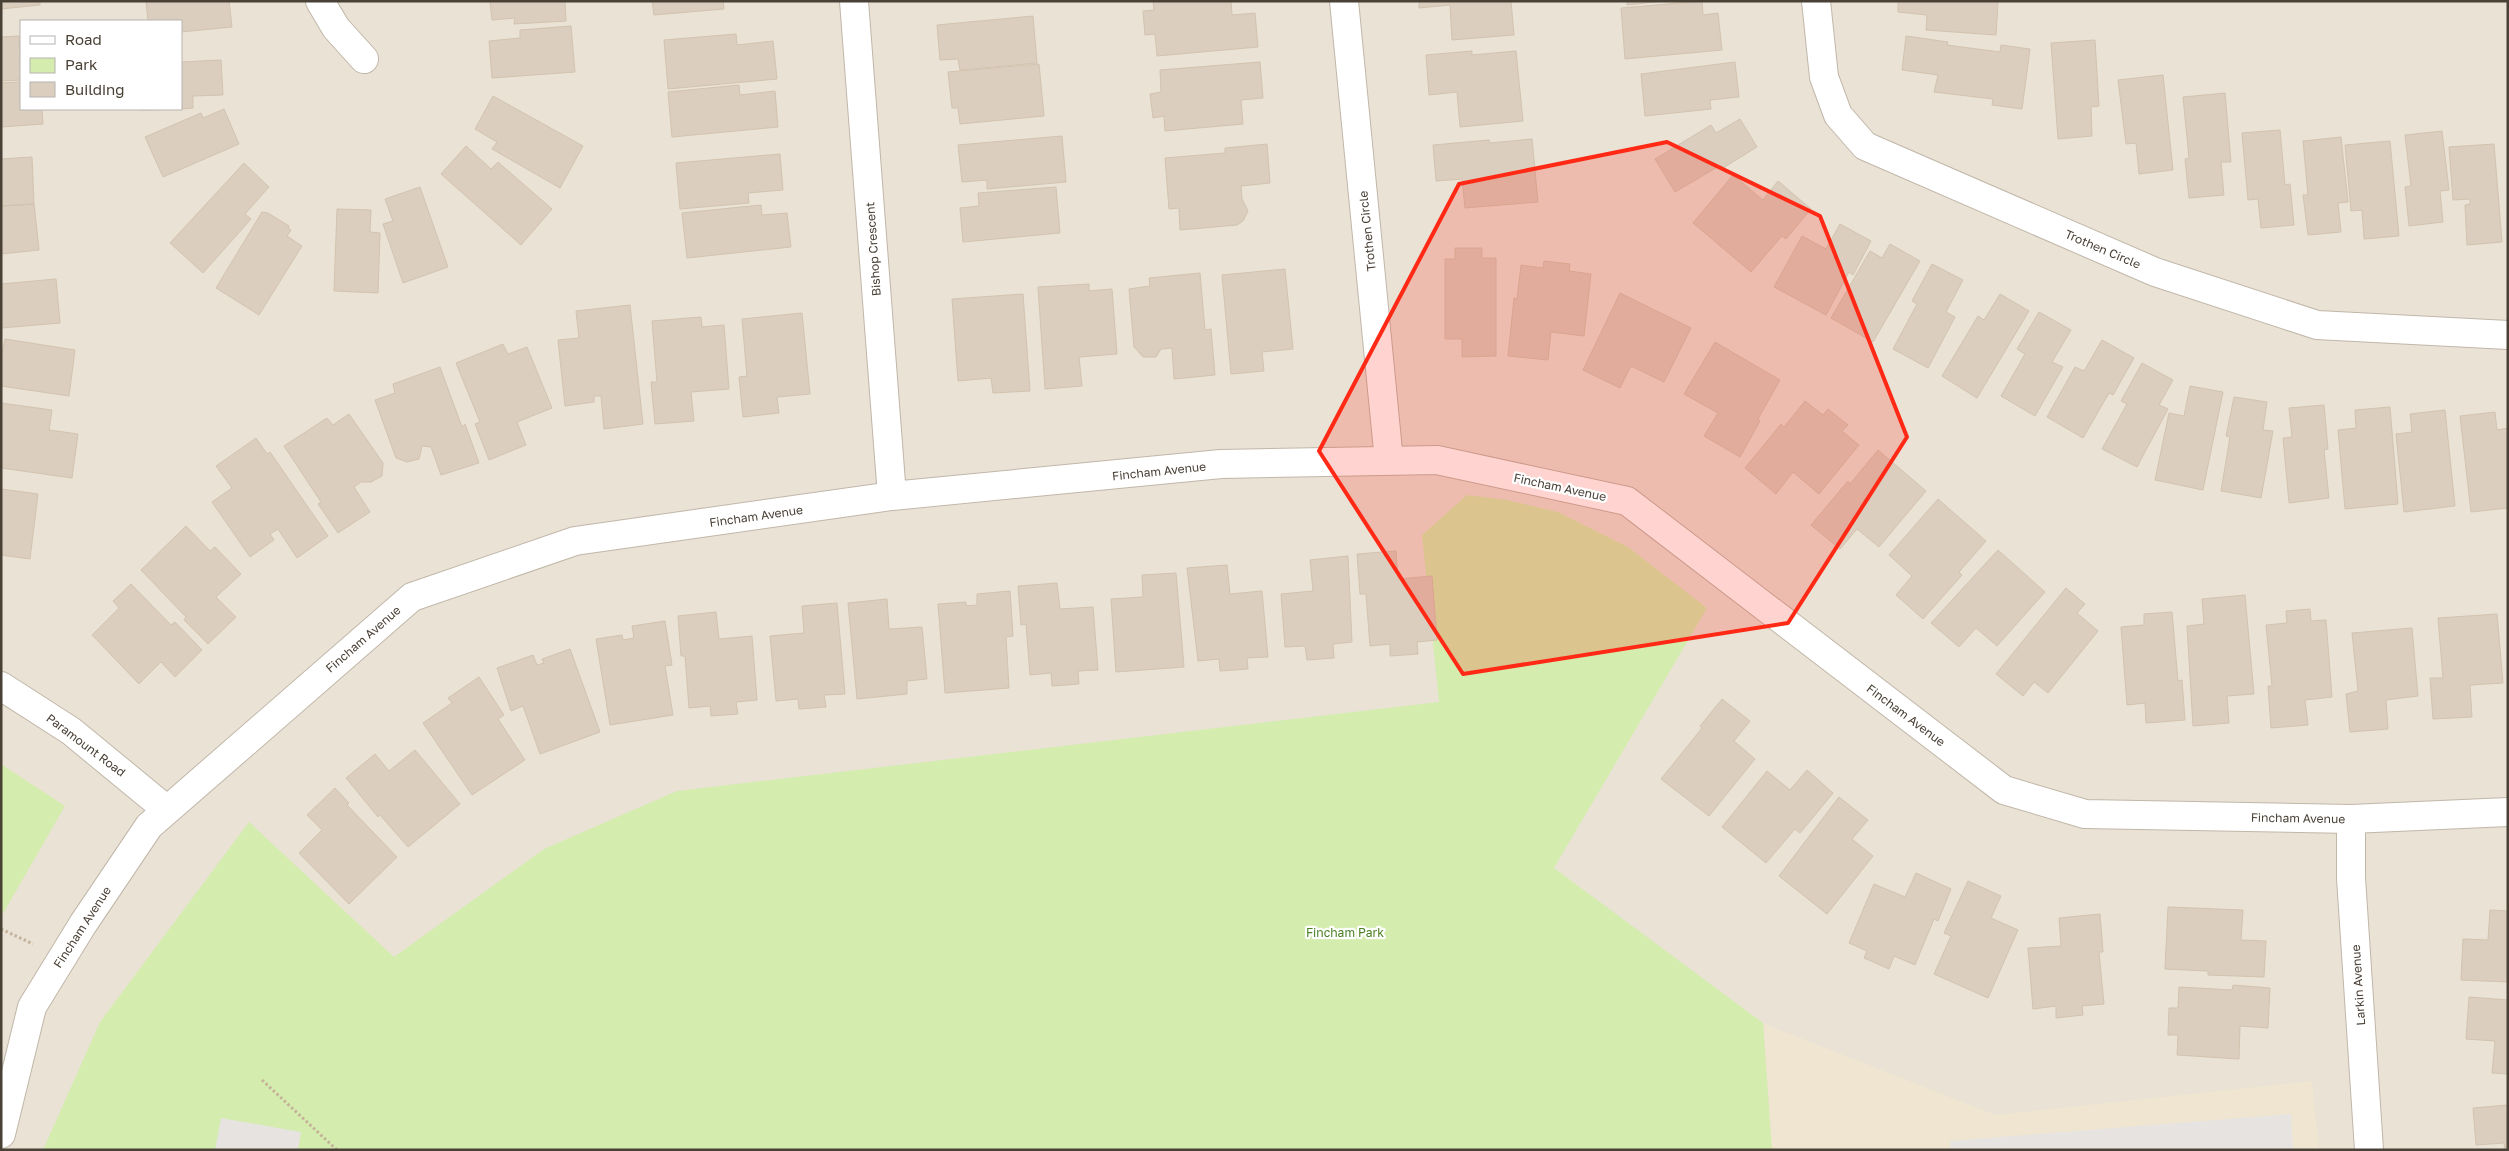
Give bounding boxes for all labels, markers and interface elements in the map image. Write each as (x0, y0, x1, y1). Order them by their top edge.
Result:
legend (20, 20, 182, 110)
text: Road (65, 30, 102, 48)
text: Park (65, 55, 98, 73)
text: Building (65, 80, 125, 98)
street label: Trothen Circle (1355, 190, 1379, 272)
street label: Bishop Crescent (862, 201, 884, 297)
street label: Trothen Circle (2063, 226, 2143, 272)
street label: Fincham Avenue (1111, 459, 1207, 483)
street label: Fincham Avenue (1512, 470, 1608, 504)
street label: Fincham Avenue (708, 502, 804, 530)
street label: Fincham Avenue (322, 602, 404, 676)
street label: Fincham Avenue (1864, 681, 1948, 749)
street label: Paramount Road (43, 710, 129, 780)
street label: Fincham Avenue (2251, 810, 2345, 826)
street label: Fincham Avenue (50, 883, 114, 971)
park label: Fincham Park (1306, 925, 1384, 940)
street label: Larkin Avenue (2348, 944, 2368, 1026)

